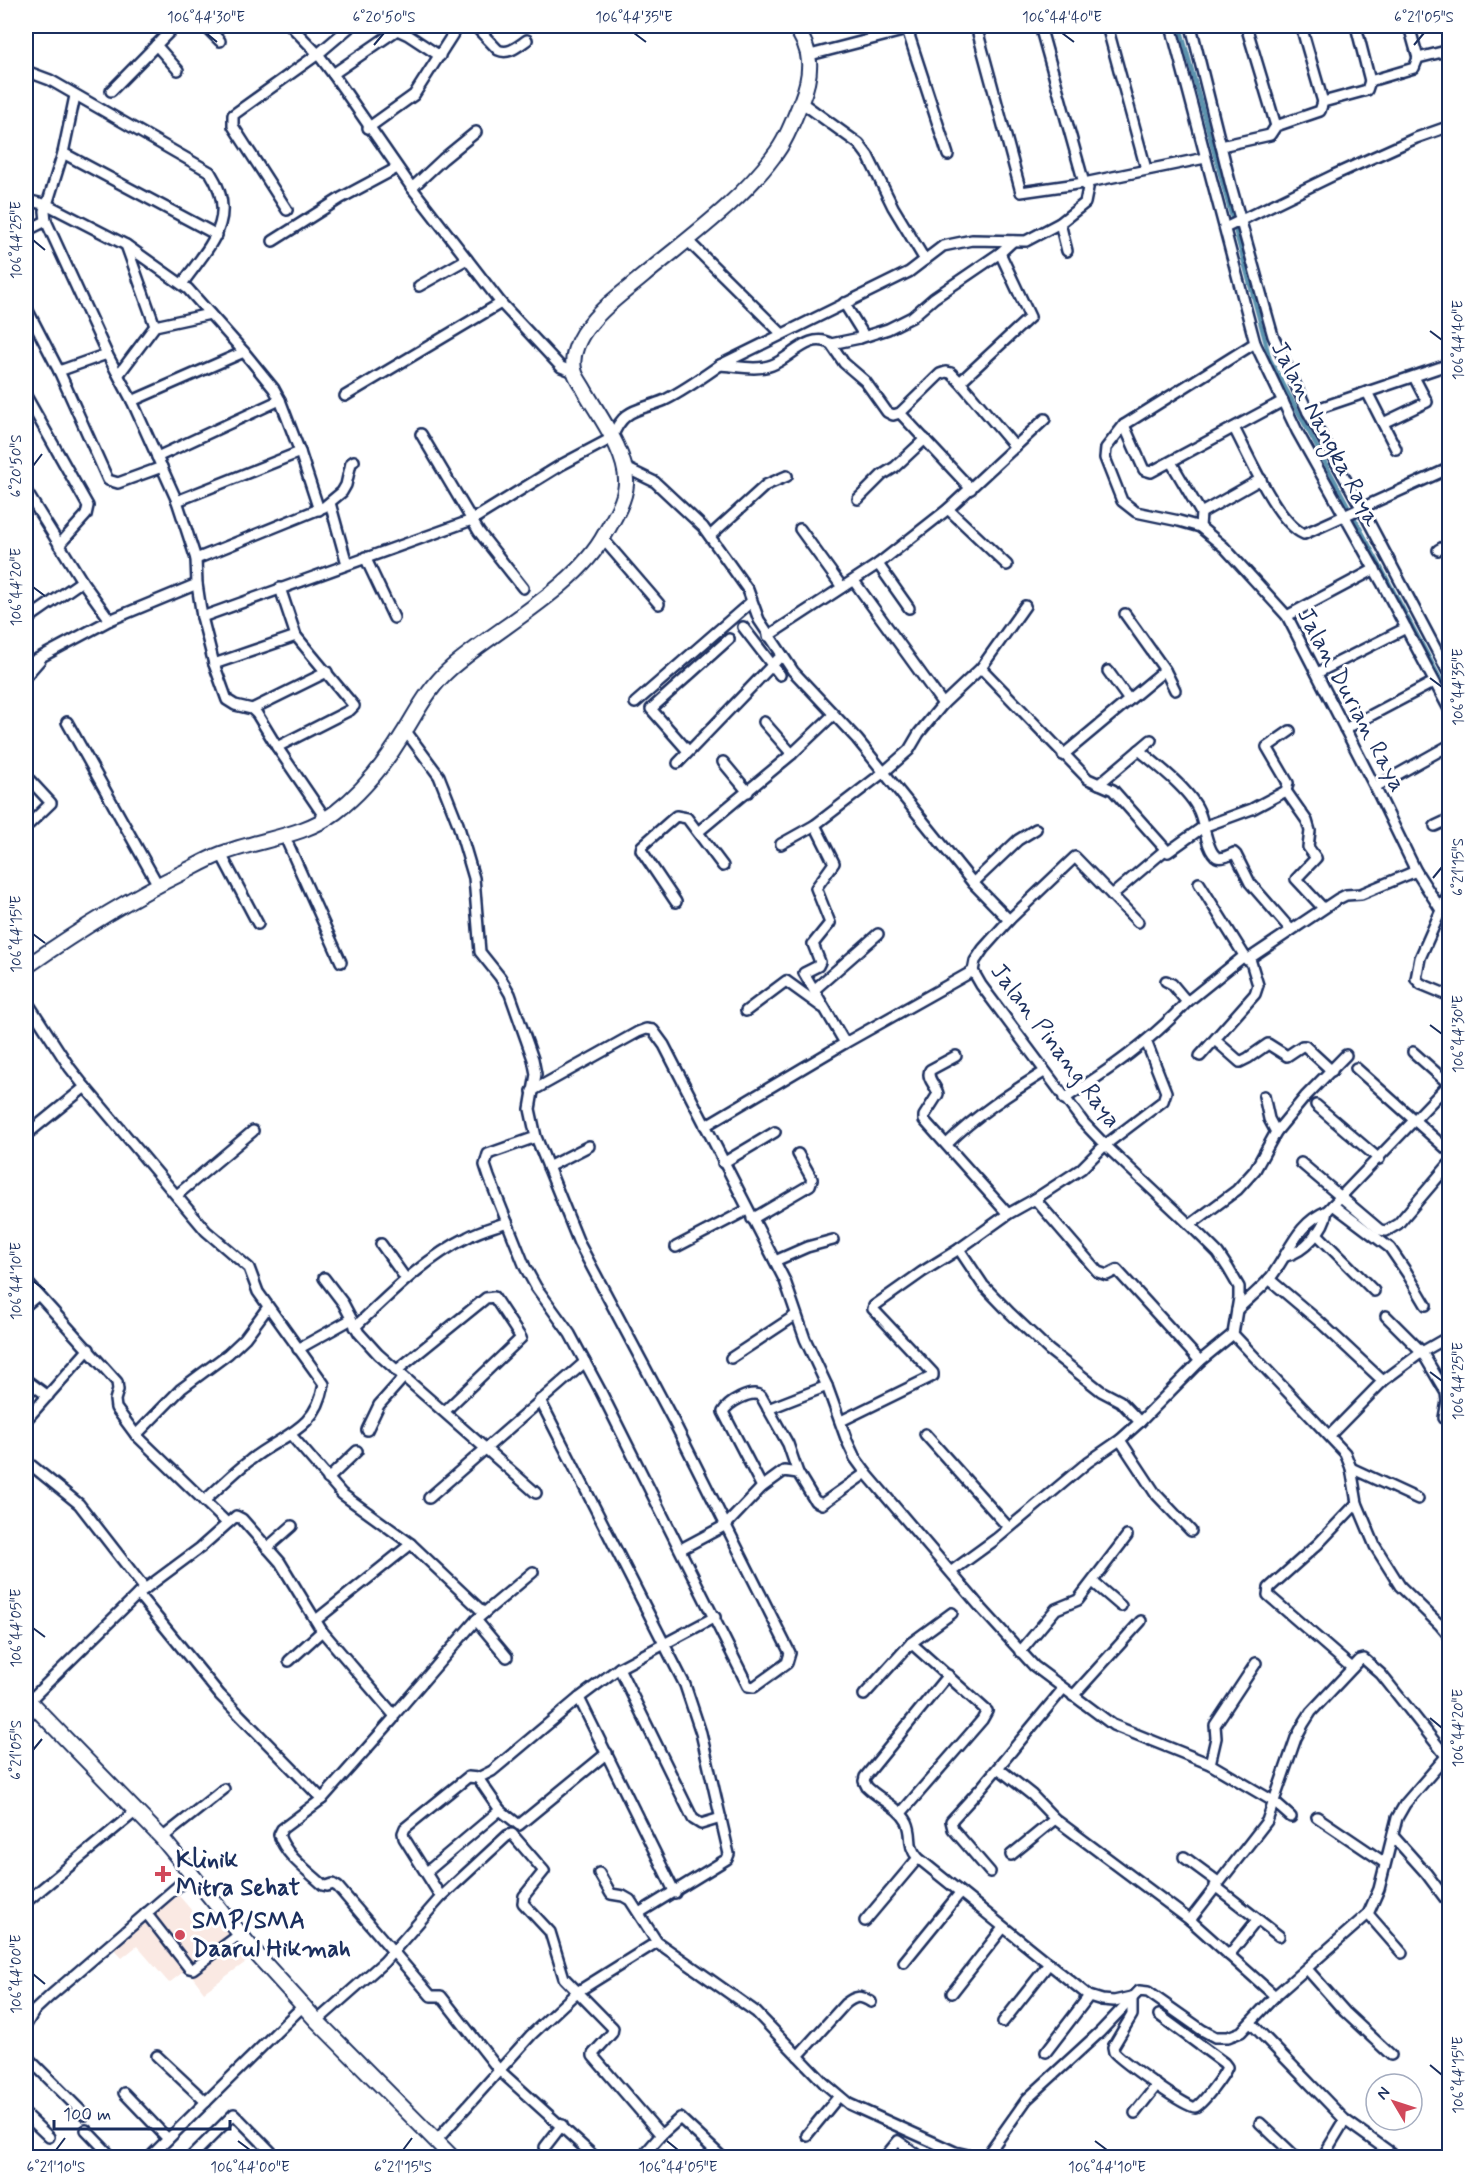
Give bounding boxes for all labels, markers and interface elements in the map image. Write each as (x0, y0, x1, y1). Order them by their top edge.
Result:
text: 106°44'30"E (167, 8, 245, 28)
text: 6°20'50"S (352, 8, 416, 28)
text: 106°44'35"E (595, 8, 673, 28)
text: 106°44'40"E (1022, 8, 1102, 28)
text: 6°21'05"S (1394, 8, 1454, 28)
text: 106°44'25"E (7, 201, 27, 279)
text: 106°44'40"E (1449, 300, 1469, 380)
street label: Jalan Nangka Raya (1261, 336, 1387, 534)
text: 6°20'50"S (7, 434, 27, 498)
text: 106°44'20"E (7, 547, 27, 626)
street label: Jalan Durian Raya (1289, 602, 1413, 798)
text: 106°44'35"E (1449, 648, 1469, 726)
text: 6°21'15"S (1449, 838, 1469, 896)
text: 106°44'15"E (7, 895, 27, 973)
street label: Jalan Pinang Raya (983, 957, 1127, 1135)
text: 106°44'30"E (1449, 995, 1469, 1073)
text: 106°44'10"E (7, 1242, 27, 1320)
text: 106°44'25"E (1449, 1342, 1469, 1420)
text: 106°44'05"E (7, 1588, 27, 1668)
text: 106°44'20"E (1449, 1688, 1469, 1767)
text: 6°21'05"S (7, 1720, 27, 1780)
place label: Klinik Mitra Sehat (176, 1845, 301, 1904)
marker: Klinik Mitra Sehat (154, 1865, 172, 1883)
place label: SMP/SMA Daarul Hikmah (192, 1906, 351, 1965)
marker: SMP/SMA Daarul Hikmah (173, 1928, 187, 1942)
text: 106°44'00"E (7, 1934, 27, 2014)
text: 106°44'15"E (1449, 2036, 1469, 2114)
north arrow (1364, 2072, 1424, 2132)
text: N (1372, 2083, 1395, 2104)
scale bar (54, 2093, 230, 2131)
text: 100 m (63, 2103, 111, 2127)
text: 6°21'10"S (27, 2158, 85, 2178)
text: 106°44'00"E (210, 2158, 290, 2178)
text: 6°21'15"S (374, 2158, 432, 2178)
text: 106°44'05"E (638, 2158, 718, 2178)
text: 106°44'10"E (1068, 2158, 1146, 2178)

